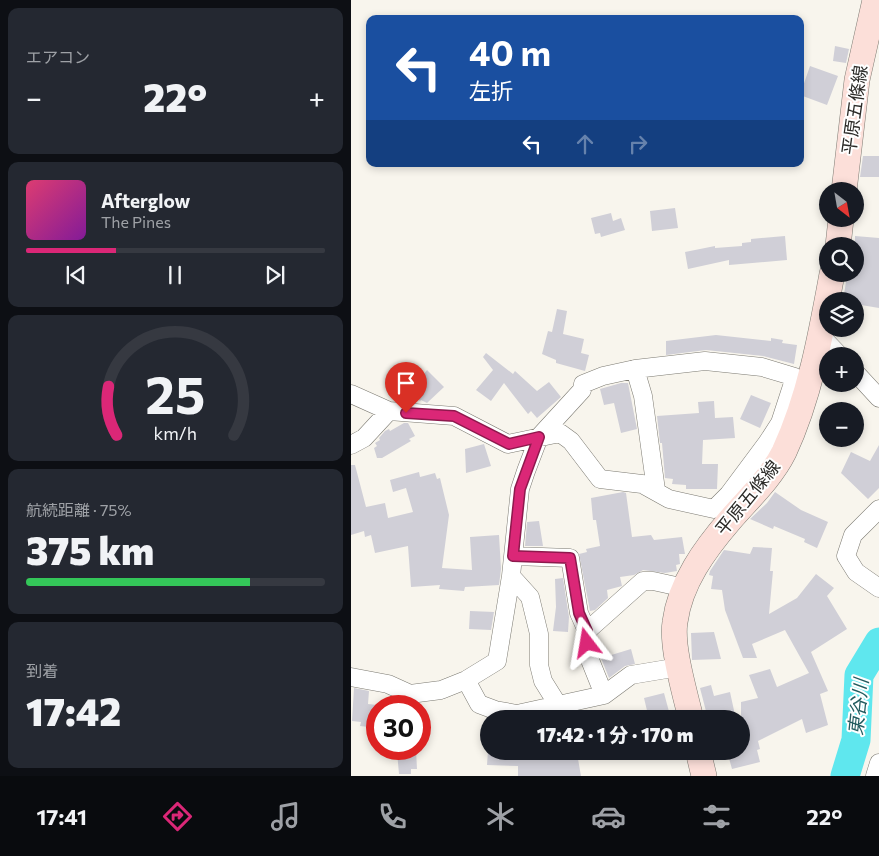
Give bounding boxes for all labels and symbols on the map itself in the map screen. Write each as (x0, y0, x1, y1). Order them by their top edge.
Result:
street label: 平原五條線 (837, 64, 871, 156)
north arrow (819, 182, 863, 228)
pin (385, 362, 427, 413)
street label: 平原五條線 (710, 455, 784, 539)
position arrow (560, 616, 612, 668)
water label: 東谷川 (843, 675, 872, 737)
speed limit sign: 30 (366, 695, 431, 760)

